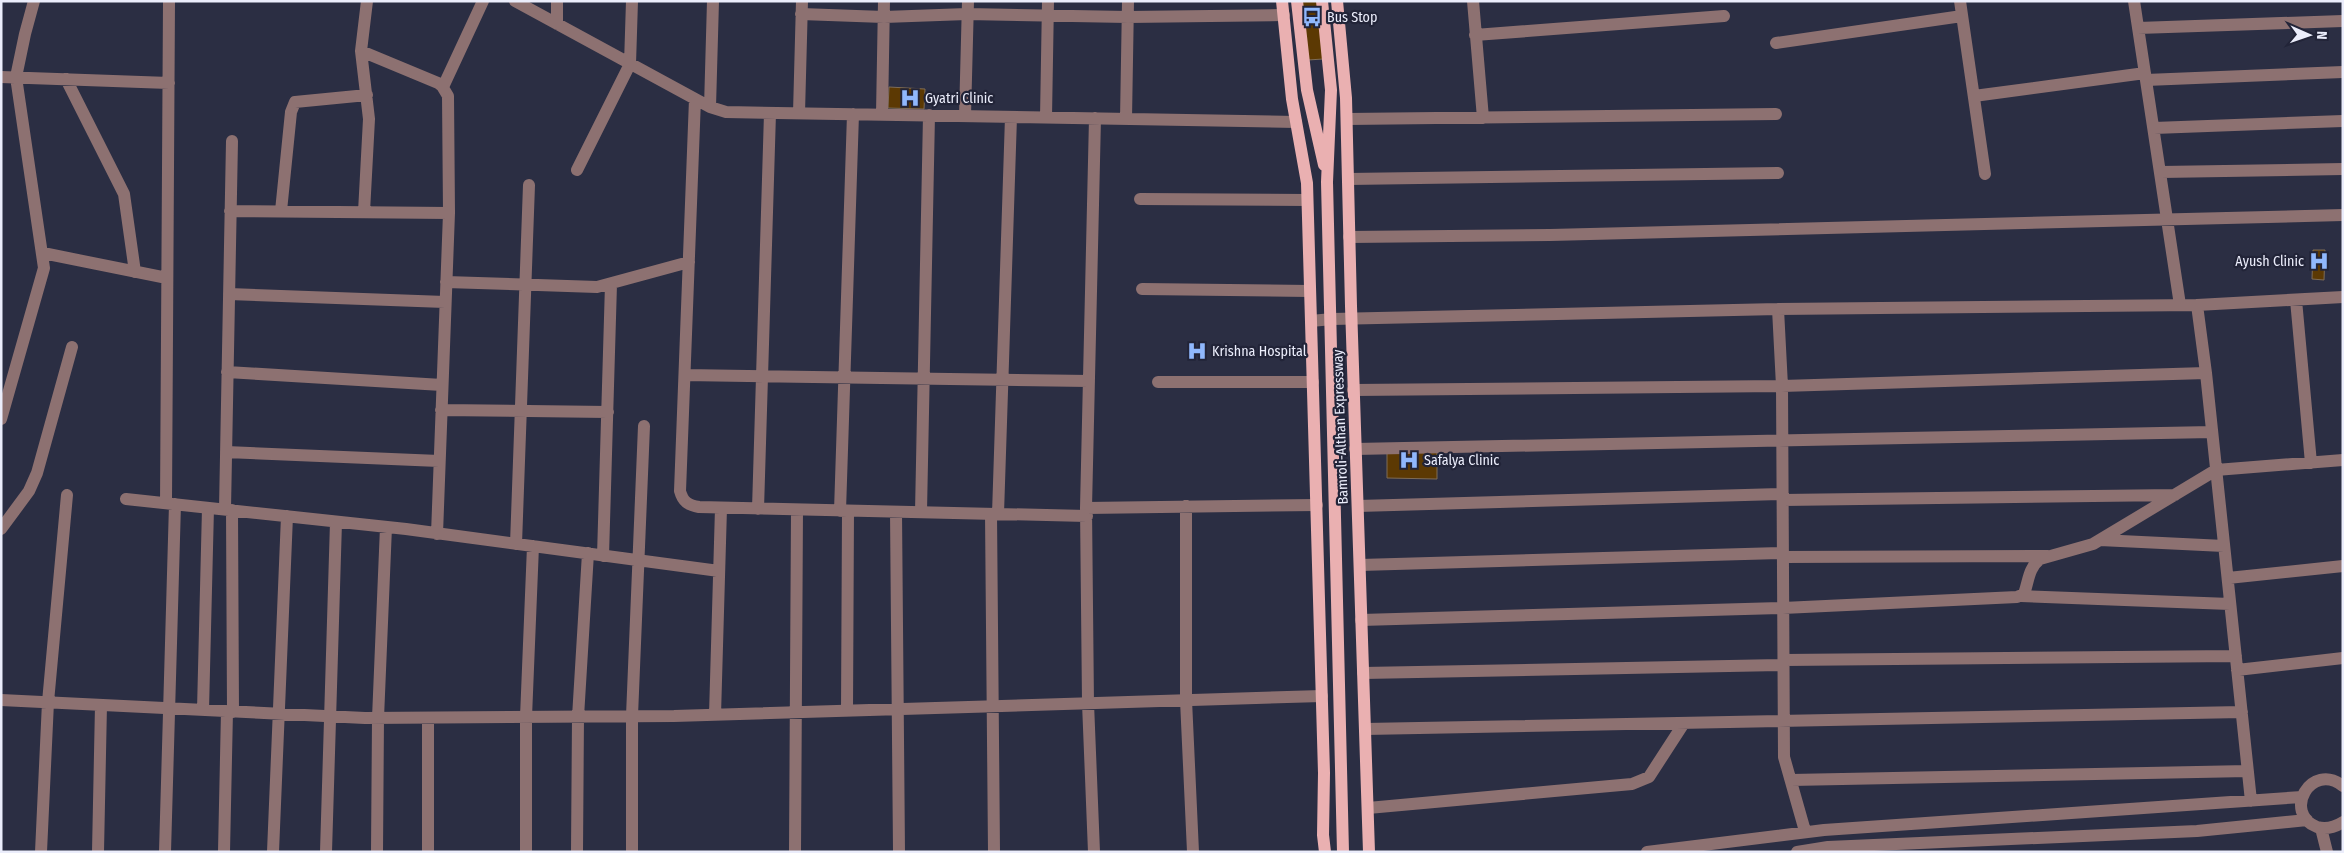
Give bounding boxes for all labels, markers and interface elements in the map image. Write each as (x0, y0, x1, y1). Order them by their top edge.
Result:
bus stop icon: Bus Stop (1301, 6, 1323, 28)
place label: Bus Stop (1327, 9, 1377, 26)
north arrow (2284, 10, 2334, 60)
text: N (2313, 31, 2330, 40)
hospital icon: Gyatri Clinic (899, 87, 921, 109)
place label: Gyatri Clinic (925, 90, 993, 107)
hospital icon: Ayush Clinic (2308, 250, 2330, 272)
place label: Ayush Clinic (2235, 253, 2304, 270)
hospital icon: Krishna Hospital (1186, 340, 1208, 362)
place label: Krishna Hospital (1212, 343, 1307, 360)
street label: Bamroli-Althan Expressway (1329, 348, 1352, 505)
hospital icon: Safalya Clinic (1398, 449, 1420, 471)
place label: Safalya Clinic (1424, 452, 1499, 469)

